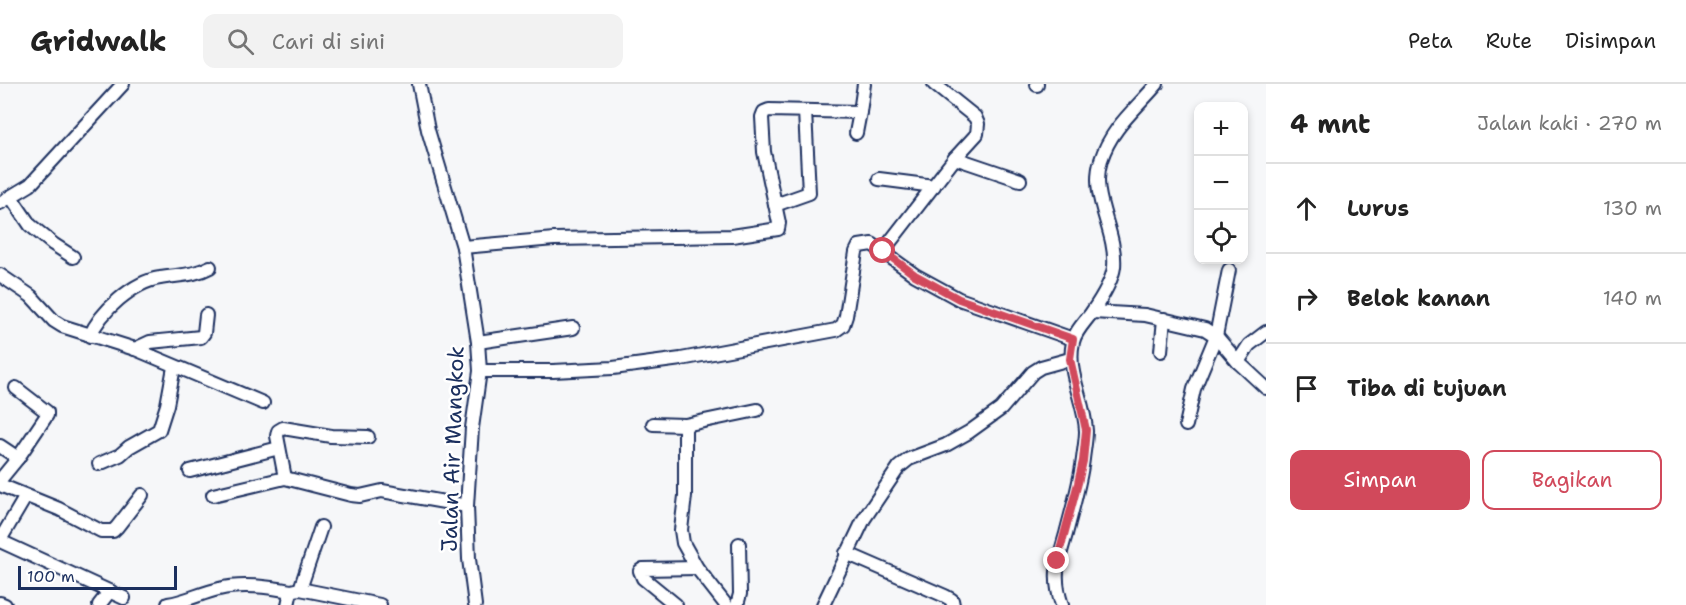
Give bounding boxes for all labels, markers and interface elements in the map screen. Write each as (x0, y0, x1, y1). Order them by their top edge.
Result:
search box (203, 14, 623, 68)
text: Gridwalk (30, 22, 167, 60)
icon: search (224, 25, 257, 58)
text: Cari di sini (272, 27, 385, 56)
text: Peta (1408, 27, 1453, 55)
text: Rute (1486, 27, 1532, 55)
text: Disimpan (1565, 27, 1656, 55)
map controls (1194, 102, 1248, 264)
button: + (1194, 102, 1248, 156)
text: 4 mnt (1290, 106, 1370, 141)
text: Jalan kaki · 270 m (1477, 110, 1662, 136)
button: − (1194, 156, 1248, 210)
icon: ahead (1290, 192, 1323, 225)
text: Lurus (1347, 194, 1409, 223)
text: 130 m (1603, 195, 1662, 221)
button: locate (1194, 210, 1248, 264)
route start (869, 237, 895, 263)
icon: right (1290, 282, 1323, 315)
text: Belok kanan (1347, 284, 1490, 313)
text: 140 m (1603, 285, 1662, 311)
street label: Jalan Air Mangkok (434, 345, 471, 553)
icon: arrive (1290, 372, 1323, 405)
text: Tiba di tujuan (1347, 374, 1507, 403)
button: Simpan (1290, 450, 1470, 510)
button: Bagikan (1482, 450, 1662, 510)
route end (1043, 547, 1069, 573)
scale bar (18, 563, 177, 590)
text: 100 m (27, 566, 75, 587)

